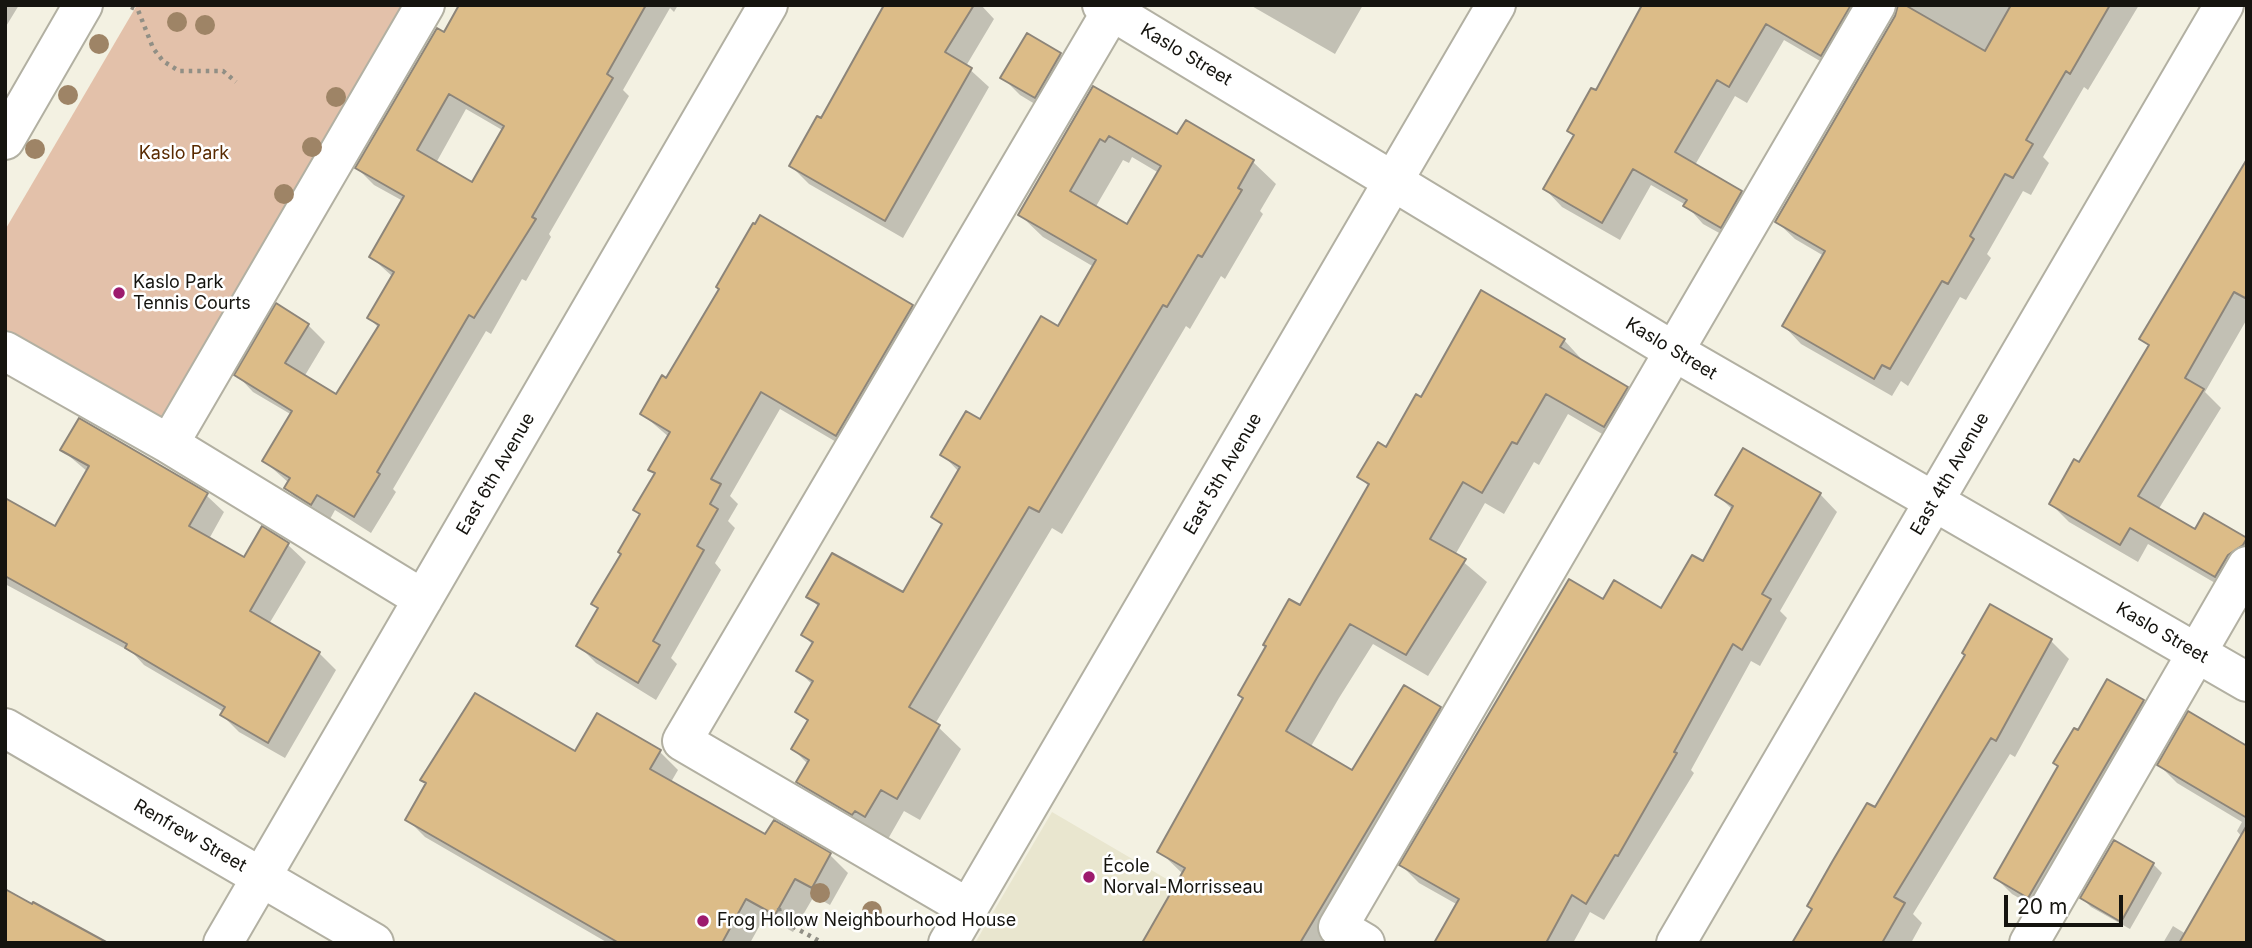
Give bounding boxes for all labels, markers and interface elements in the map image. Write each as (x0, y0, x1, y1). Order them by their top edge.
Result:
street label: Kaslo Street (1136, 19, 1236, 91)
park label: Kaslo Park (139, 143, 229, 165)
place label: Kaslo Park Tennis Courts (133, 272, 251, 314)
marker: Kaslo Park Tennis Courts (111, 285, 127, 301)
street label: Kaslo Street (1621, 313, 1721, 385)
street label: East 6th Avenue (452, 409, 540, 539)
street label: East 5th Avenue (1179, 409, 1267, 539)
street label: East 4th Avenue (1906, 409, 1994, 539)
street label: Kaslo Street (2112, 598, 2212, 668)
street label: Renfrew Street (130, 795, 250, 877)
place label: École Norval-Morrisseau (1103, 856, 1263, 898)
marker: École Norval-Morrisseau (1081, 869, 1097, 885)
scale bar (2007, 881, 2126, 925)
text: 20 m (2017, 894, 2067, 919)
place label: Frog Hollow Neighbourhood House (717, 910, 1016, 932)
marker: Frog Hollow Neighbourhood House (695, 913, 711, 929)

